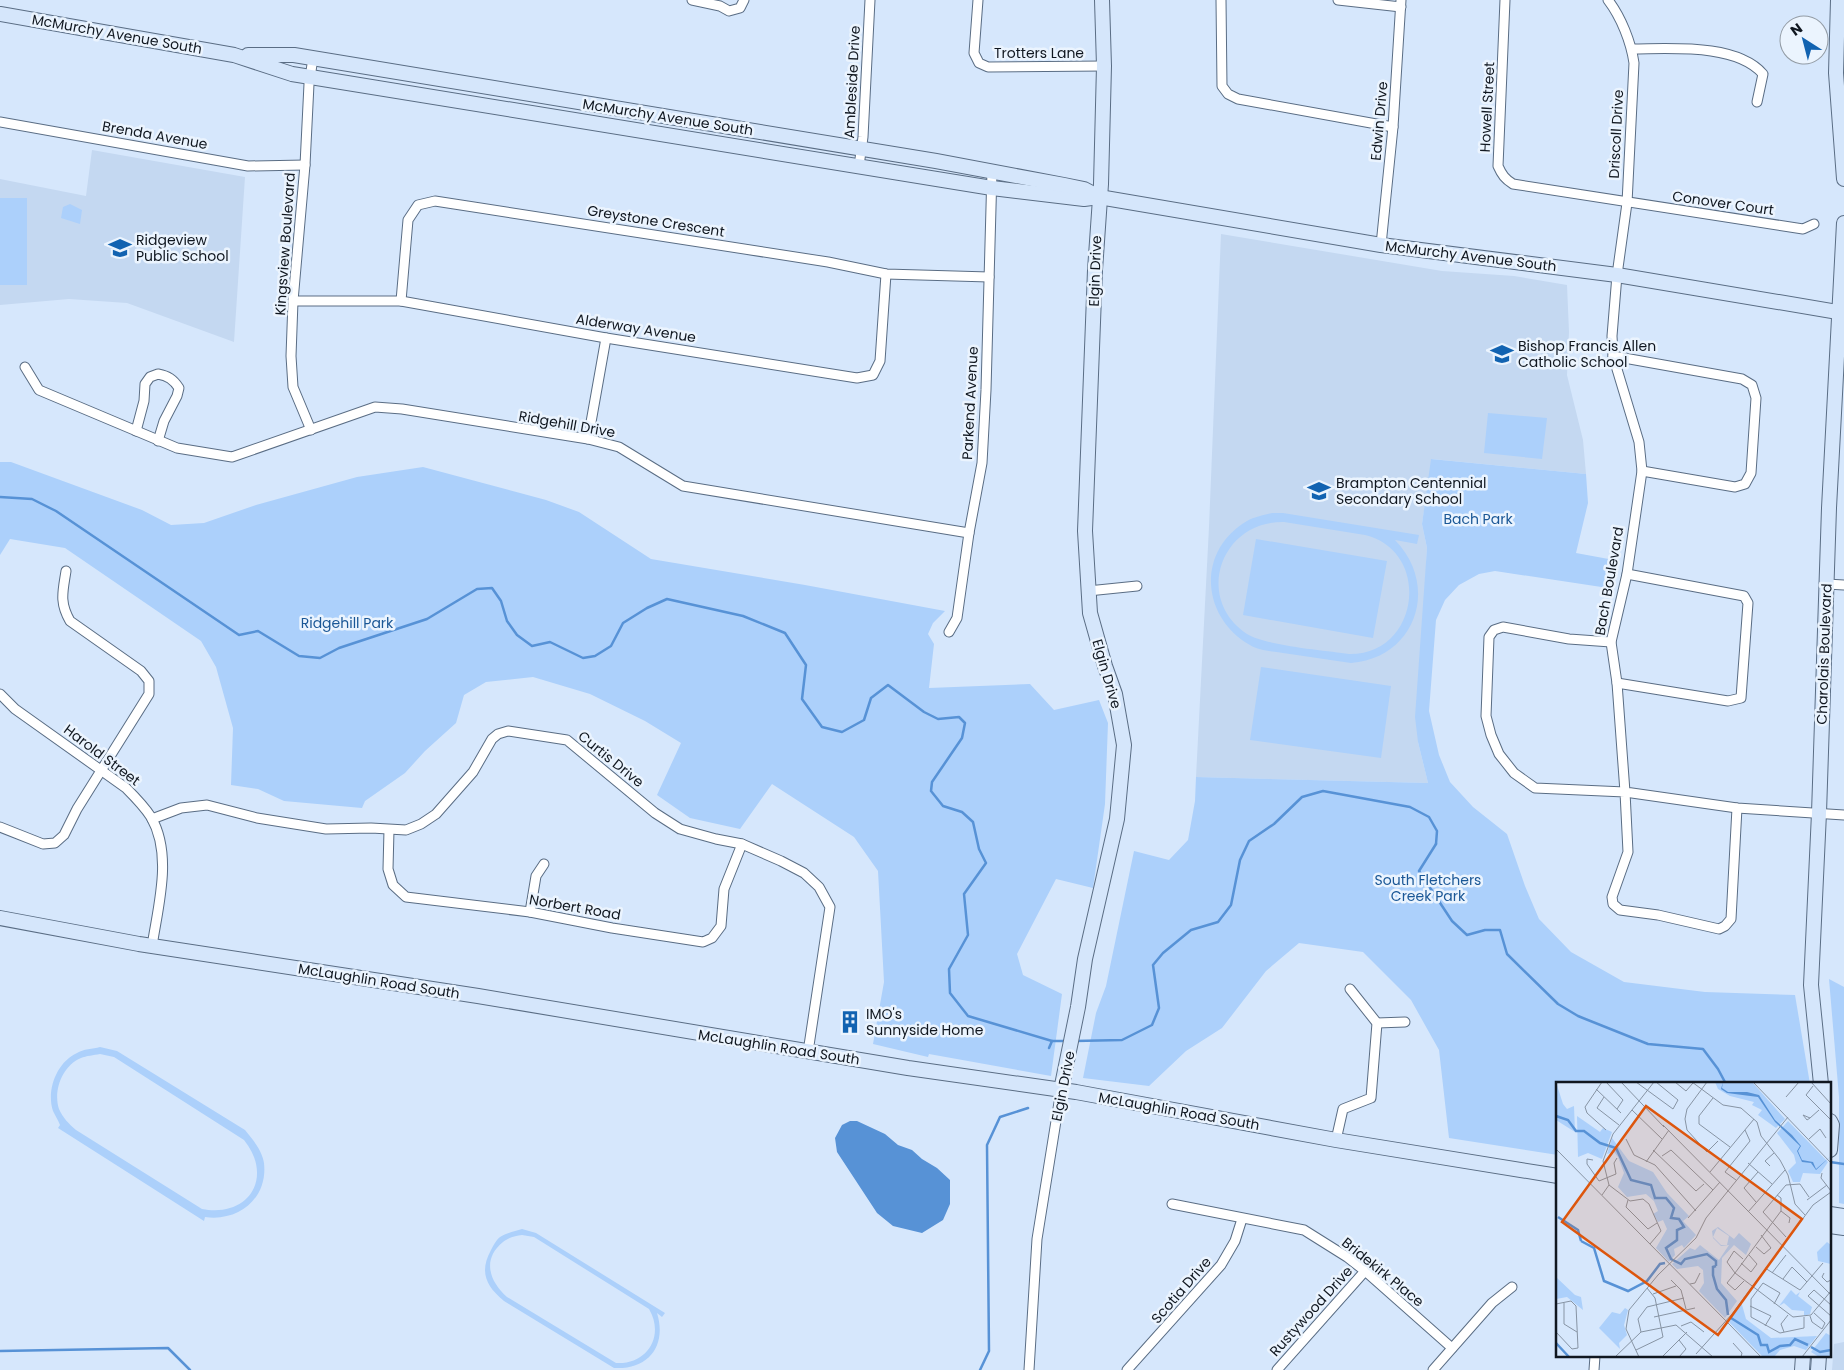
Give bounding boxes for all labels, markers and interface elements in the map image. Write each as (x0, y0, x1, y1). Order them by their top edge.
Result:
street label: McMurchy Avenue South (30, 9, 204, 59)
north arrow (1779, 15, 1829, 65)
text: N (1786, 18, 1806, 41)
street label: Ambleside Drive (839, 25, 865, 139)
street label: Trotters Lane (994, 43, 1084, 63)
street label: Howell Street (1475, 61, 1499, 153)
street label: Edwin Drive (1366, 80, 1392, 161)
street label: Driscoll Drive (1604, 89, 1628, 179)
street label: McMurchy Avenue South (581, 94, 755, 140)
street label: Brenda Avenue (101, 116, 210, 154)
street label: Kingsview Boulevard (270, 172, 300, 316)
street label: Conover Court (1671, 186, 1775, 220)
street label: Greystone Crescent (586, 200, 726, 242)
place label: Ridgeview Public School (136, 230, 229, 266)
school or university icon: Ridgeview Public School (107, 235, 133, 261)
street label: Elgin Drive (1084, 235, 1106, 307)
street label: McMurchy Avenue South (1384, 236, 1558, 276)
street label: Alderway Avenue (574, 309, 698, 347)
place label: Bishop Francis Allen Catholic School (1518, 336, 1656, 372)
school or university icon: Bishop Francis Allen Catholic School (1489, 341, 1515, 367)
street label: Parkend Avenue (957, 346, 983, 460)
street label: Ridgehill Drive (517, 406, 617, 442)
place label: Brampton Centennial Secondary School (1336, 473, 1486, 509)
school or university icon: Brampton Centennial Secondary School (1306, 478, 1332, 504)
park label: Bach Park (1443, 509, 1513, 529)
street label: Bach Boulevard (1590, 525, 1628, 637)
street label: Charolais Boulevard (1812, 583, 1836, 725)
park label: Ridgehill Park (301, 613, 394, 633)
street label: Elgin Drive (1088, 637, 1127, 711)
street label: Harold Street (60, 720, 144, 790)
street label: Curtis Drive (574, 726, 648, 792)
park label: South Fletchers Creek Park (1375, 870, 1481, 906)
street label: Norbert Road (528, 889, 622, 925)
street label: McLaughlin Road South (297, 958, 461, 1004)
place label: IMO's Sunnyside Home (866, 1004, 984, 1040)
building icon: IMO's Sunnyside Home (837, 1009, 863, 1035)
street label: McLaughlin Road South (697, 1024, 861, 1070)
street label: Elgin Drive (1046, 1049, 1080, 1123)
inset map (1556, 1082, 1832, 1358)
street label: McLaughlin Road South (1097, 1087, 1261, 1135)
street label: Bridekirk Place (1338, 1233, 1429, 1312)
street label: Scotia Drive (1146, 1252, 1216, 1328)
street label: Rustywood Drive (1265, 1261, 1357, 1361)

